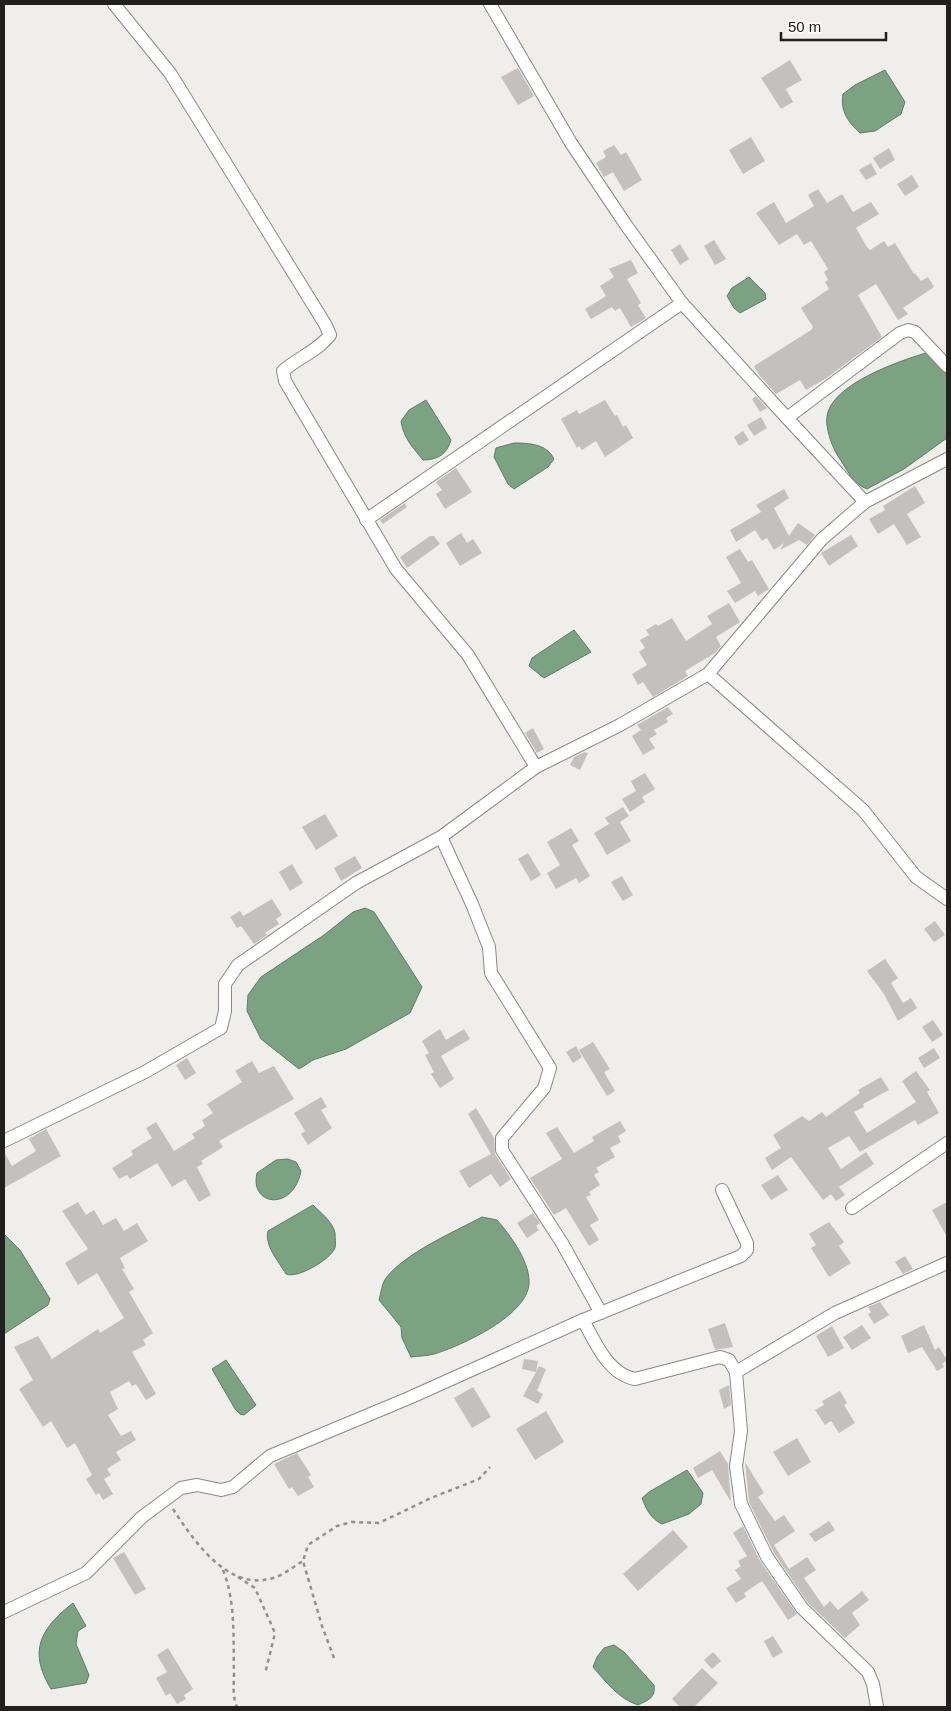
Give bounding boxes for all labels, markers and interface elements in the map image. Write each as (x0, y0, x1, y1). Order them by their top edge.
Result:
scale bar (781, 10, 886, 42)
text: 50 m (788, 18, 821, 35)

